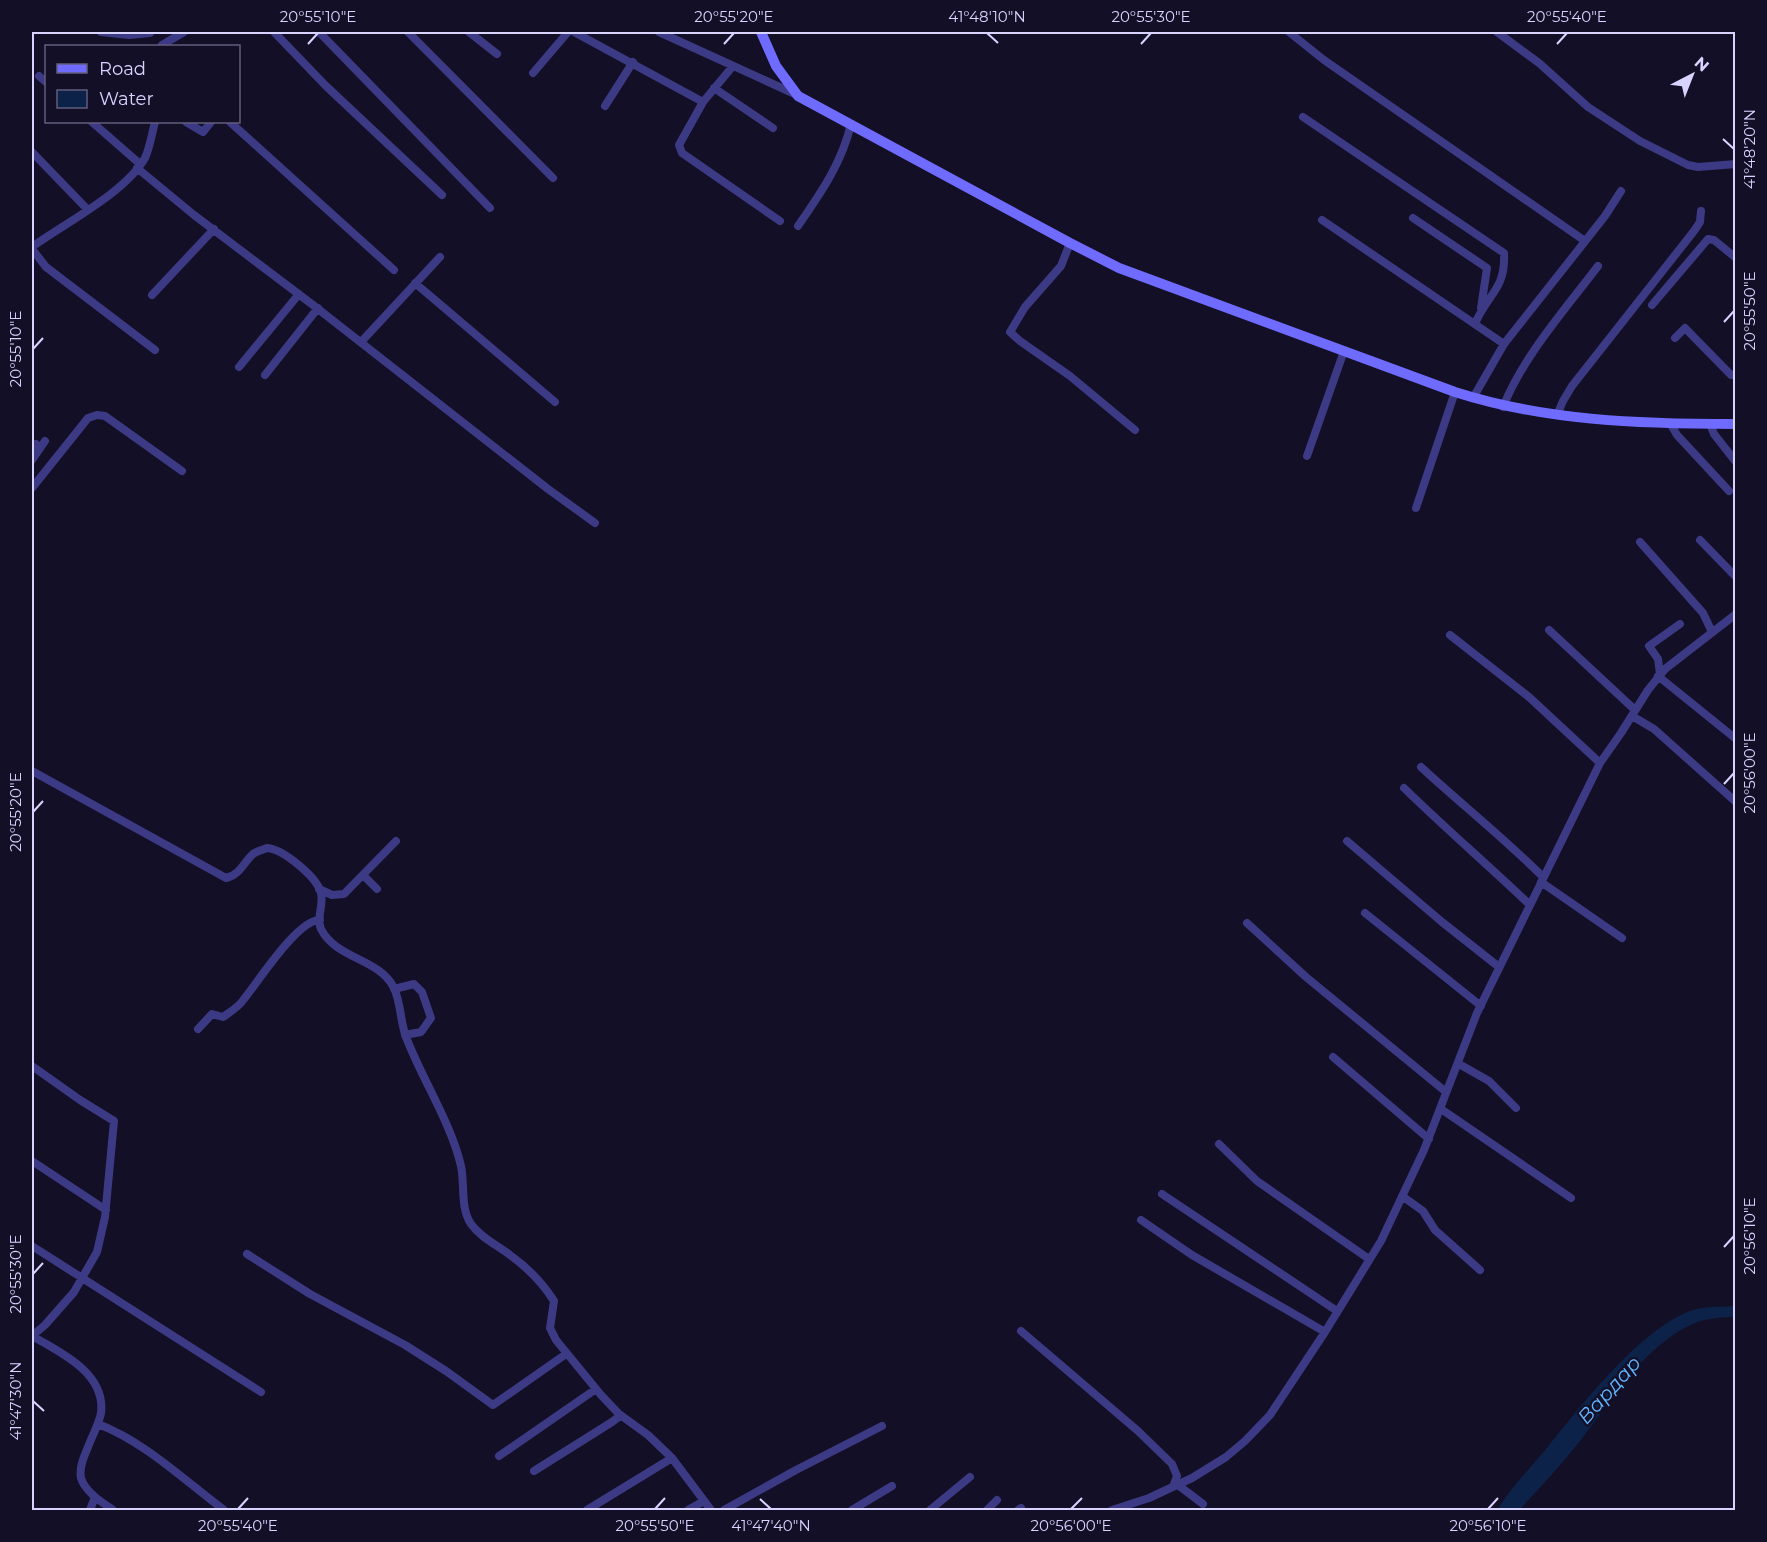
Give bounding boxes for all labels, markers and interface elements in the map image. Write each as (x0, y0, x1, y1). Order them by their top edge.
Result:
text: 20°55'10"E (280, 7, 356, 26)
text: 20°55'20"E (694, 7, 774, 26)
text: 41°48'10"N (948, 7, 1026, 26)
text: 20°55'30"E (1111, 7, 1191, 26)
text: 20°55'40"E (1527, 7, 1607, 26)
legend (45, 45, 240, 123)
north arrow (1662, 45, 1722, 105)
text: N (1691, 53, 1713, 76)
text: Road (99, 58, 146, 80)
text: Water (99, 88, 154, 110)
text: 41°48'20"N (1740, 109, 1759, 189)
text: 20°55'50"E (1740, 271, 1759, 351)
text: 20°55'10"E (6, 311, 25, 387)
text: 20°56'00"E (1740, 732, 1759, 814)
text: 20°55'20"E (6, 772, 25, 852)
text: 20°56'10"E (1740, 1197, 1759, 1275)
text: 20°55'30"E (6, 1234, 25, 1314)
water label: Вардар (1572, 1351, 1646, 1429)
text: 41°47'30"N (6, 1362, 25, 1440)
text: 20°55'40"E (198, 1516, 278, 1535)
text: 20°55'50"E (615, 1516, 695, 1535)
text: 41°47'40"N (731, 1516, 811, 1535)
text: 20°56'00"E (1030, 1516, 1112, 1535)
text: 20°56'10"E (1449, 1516, 1527, 1535)

